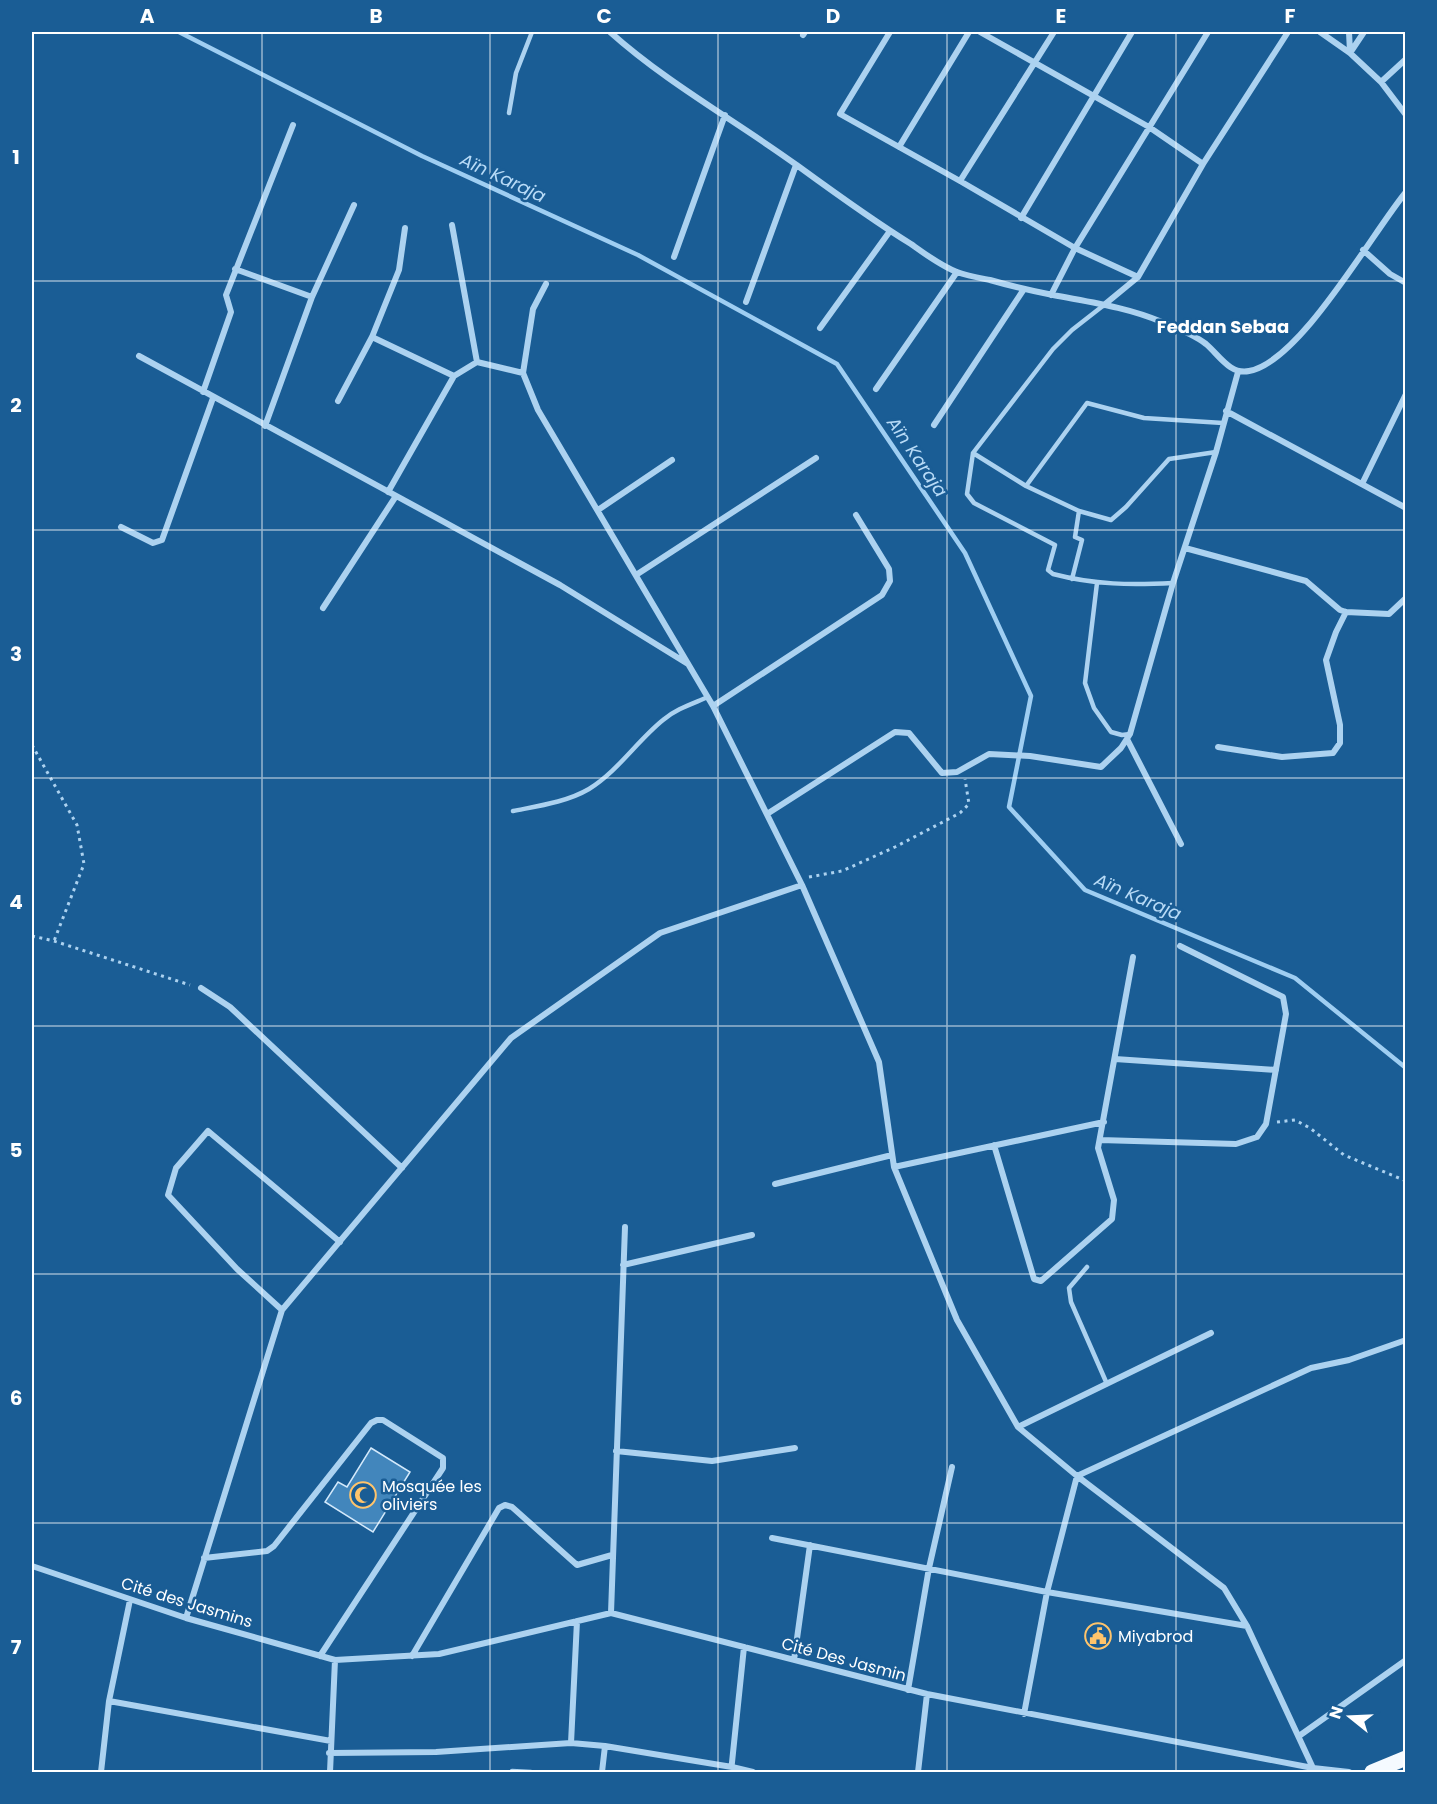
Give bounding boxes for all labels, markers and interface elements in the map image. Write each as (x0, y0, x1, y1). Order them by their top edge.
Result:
text: A (140, 2, 155, 30)
text: B (369, 2, 383, 30)
text: C (596, 2, 612, 30)
text: D (826, 2, 840, 30)
text: E (1056, 2, 1066, 30)
text: F (1285, 2, 1296, 30)
text: 1 (12, 143, 20, 171)
water label: Aïn Karaja (455, 146, 550, 208)
district label: Feddan Sebaa (1157, 314, 1289, 339)
text: 2 (10, 391, 22, 419)
water label: Aïn Karaja (881, 411, 953, 502)
text: 3 (10, 640, 22, 668)
water label: Aïn Karaja (1090, 867, 1185, 926)
text: 4 (9, 888, 23, 916)
text: 5 (10, 1136, 23, 1164)
text: 6 (10, 1384, 22, 1412)
place label: Mosquée les oliviers (382, 1475, 482, 1516)
mosque icon: Mosquée les oliviers (348, 1480, 378, 1510)
street label: Cité des Jasmins (118, 1572, 255, 1633)
public building icon: Miyabrod (1083, 1621, 1113, 1651)
place label: Miyabrod (1118, 1625, 1193, 1648)
street label: Cité Des Jasmin (779, 1632, 909, 1687)
text: 7 (11, 1633, 22, 1661)
north arrow (1320, 1687, 1380, 1747)
text: N (1323, 1703, 1349, 1722)

